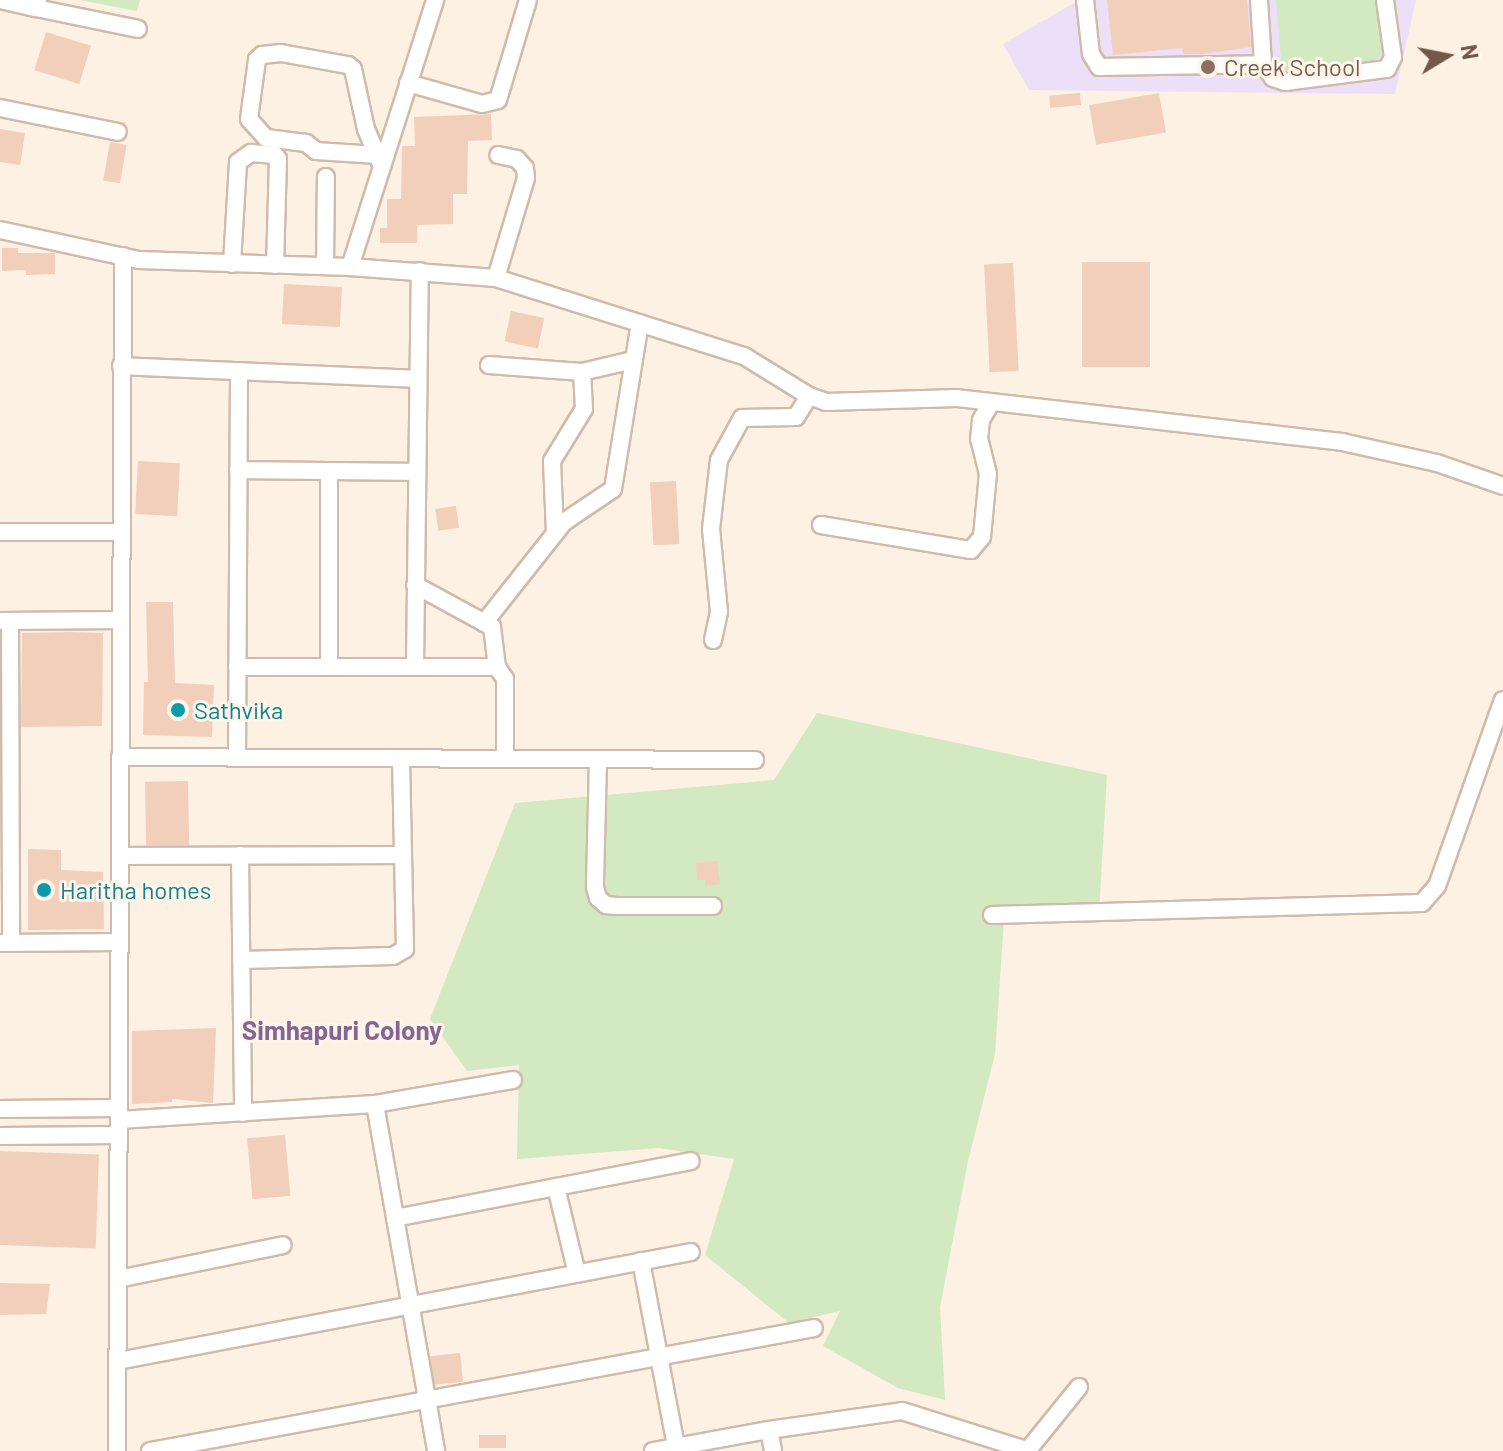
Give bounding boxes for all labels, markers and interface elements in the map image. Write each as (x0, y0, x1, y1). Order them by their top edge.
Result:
north arrow (1407, 16, 1487, 96)
text: N (1457, 42, 1485, 61)
place label: Creek School (1224, 53, 1361, 81)
marker: Creek School (1199, 58, 1217, 76)
place label: Sathvika (194, 696, 283, 724)
marker: Sathvika (169, 701, 187, 719)
place label: Haritha homes (60, 876, 211, 904)
marker: Haritha homes (35, 881, 53, 899)
district label: Simhapuri Colony (242, 1014, 442, 1046)

